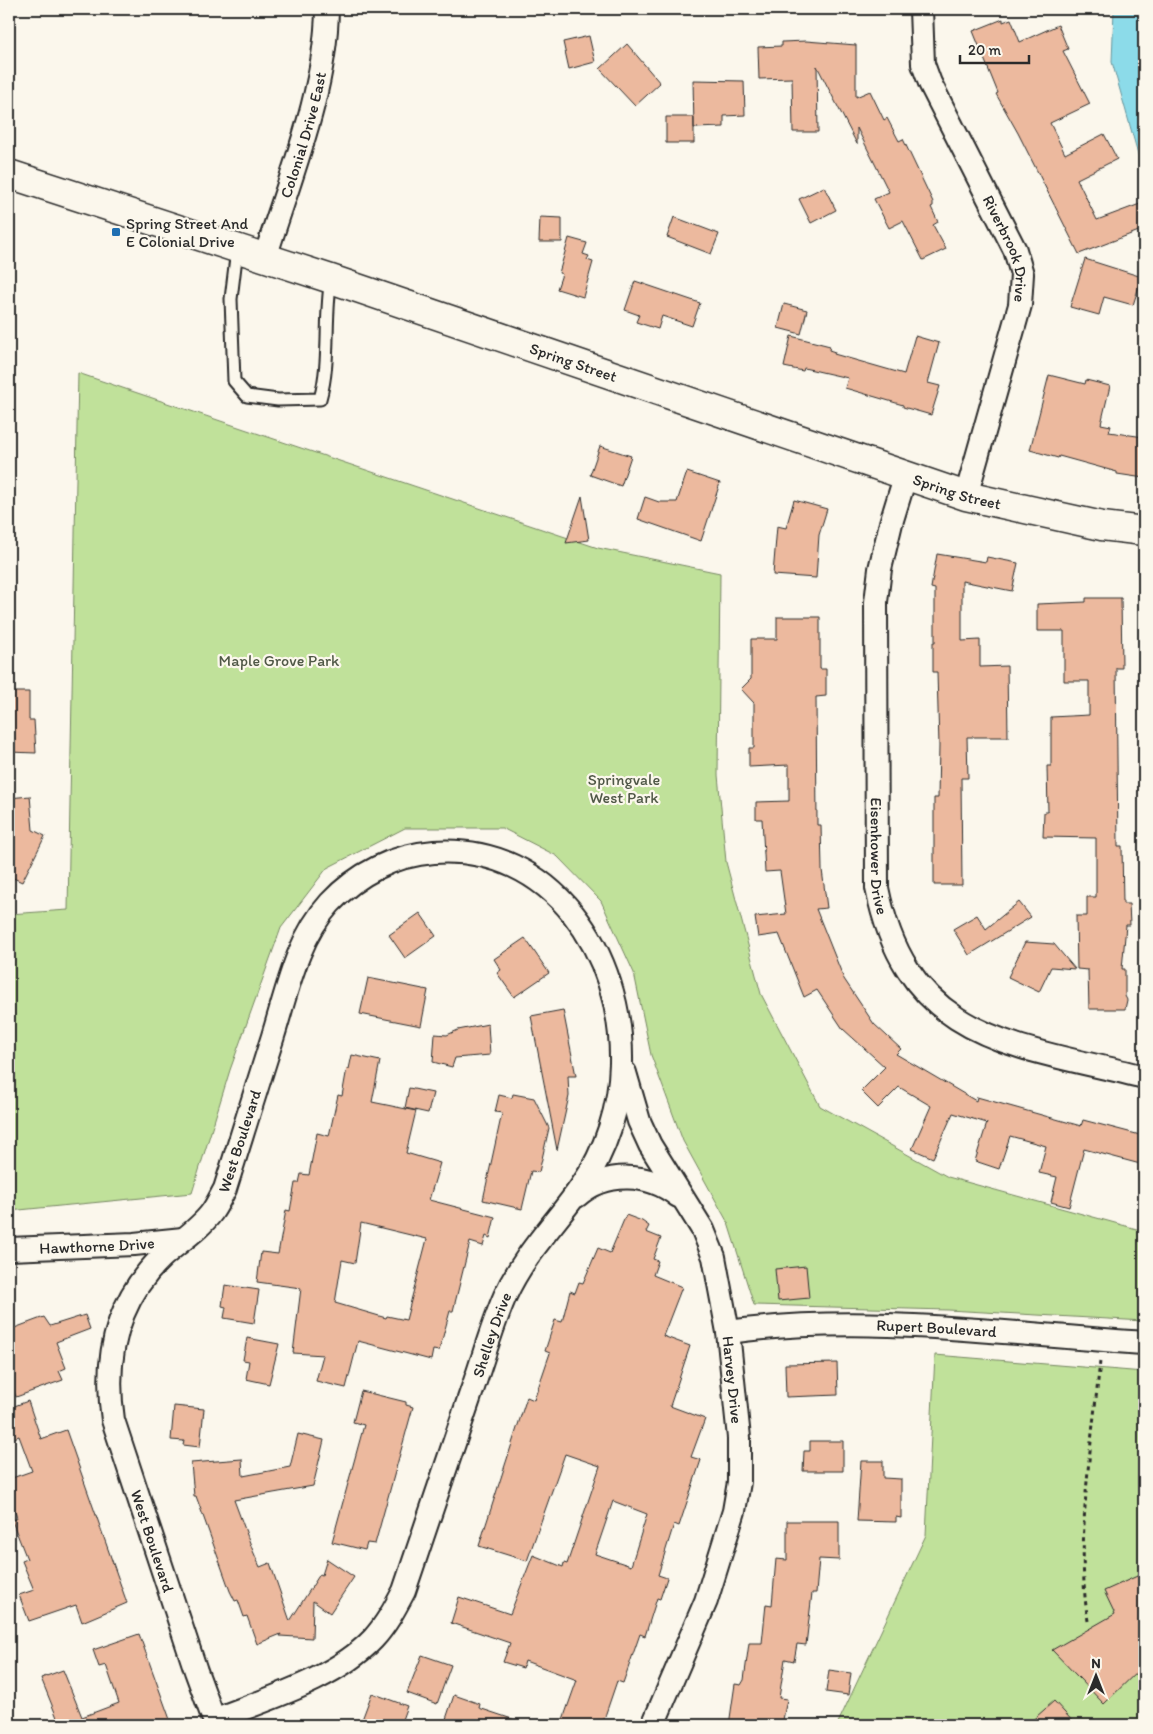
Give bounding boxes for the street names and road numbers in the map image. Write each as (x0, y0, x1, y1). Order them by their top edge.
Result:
street label: Colonial Drive East (276, 70, 330, 201)
street label: Riverbrook Drive (979, 192, 1032, 303)
street label: Spring Street (527, 339, 620, 386)
street label: Spring Street (910, 470, 1003, 513)
street label: Eisenhower Drive (867, 798, 892, 917)
street label: West Boulevard (214, 1087, 265, 1195)
street label: Hawthorne Drive (39, 1233, 155, 1258)
street label: Shelley Drive (468, 1289, 516, 1380)
street label: Rupert Boulevard (876, 1316, 998, 1341)
street label: Harvey Drive (718, 1335, 746, 1425)
street label: West Boulevard (127, 1487, 178, 1595)

